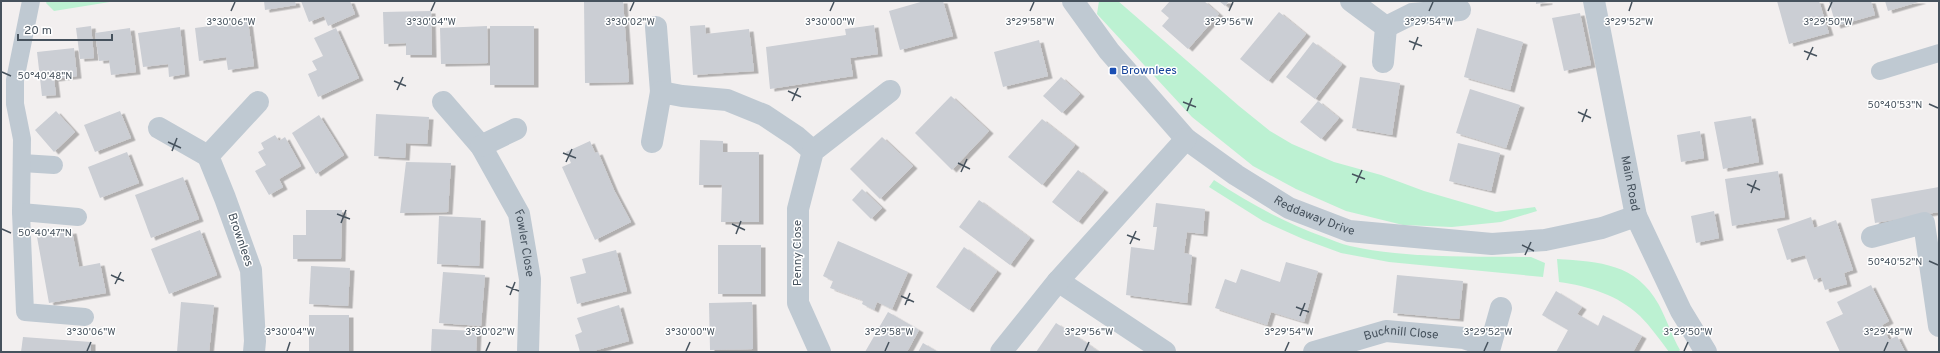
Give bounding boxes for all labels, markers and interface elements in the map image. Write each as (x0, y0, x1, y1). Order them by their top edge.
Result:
scale bar (18, 16, 112, 42)
text: 3°30'06"W (206, 16, 256, 29)
text: 3°30'04"W (406, 16, 456, 29)
text: 3°30'02"W (605, 16, 655, 29)
text: 3°30'00"W (805, 16, 855, 29)
text: 3°29'58"W (1005, 16, 1055, 29)
text: 3°29'56"W (1205, 16, 1253, 29)
text: 3°29'54"W (1404, 16, 1454, 29)
text: 3°29'52"W (1604, 16, 1654, 29)
text: 3°29'50"W (1803, 16, 1853, 29)
text: 20 m (24, 23, 52, 39)
place label: Brownlees (1121, 63, 1177, 79)
marker: Brownlees (1108, 66, 1118, 76)
text: 50°40'48"N (18, 70, 72, 83)
text: 50°40'53"N (1868, 99, 1922, 112)
street label: Main Road (1616, 154, 1643, 213)
street label: Reddaway Drive (1270, 192, 1355, 239)
street label: Fowler Close (510, 207, 538, 278)
street label: Brownlees (223, 211, 257, 269)
street label: Penny Close (790, 220, 806, 286)
text: 50°40'47"N (18, 227, 72, 240)
text: 50°40'52"N (1868, 256, 1922, 269)
street label: Bucknill Close (1362, 323, 1439, 345)
text: 3°30'06"W (66, 326, 116, 339)
text: 3°30'04"W (265, 326, 315, 339)
text: 3°30'02"W (465, 326, 515, 339)
text: 3°30'00"W (665, 326, 715, 339)
text: 3°29'58"W (864, 326, 914, 339)
text: 3°29'56"W (1065, 326, 1113, 339)
text: 3°29'54"W (1264, 326, 1314, 339)
text: 3°29'52"W (1463, 326, 1513, 339)
text: 3°29'50"W (1663, 326, 1713, 339)
text: 3°29'48"W (1863, 326, 1913, 339)

